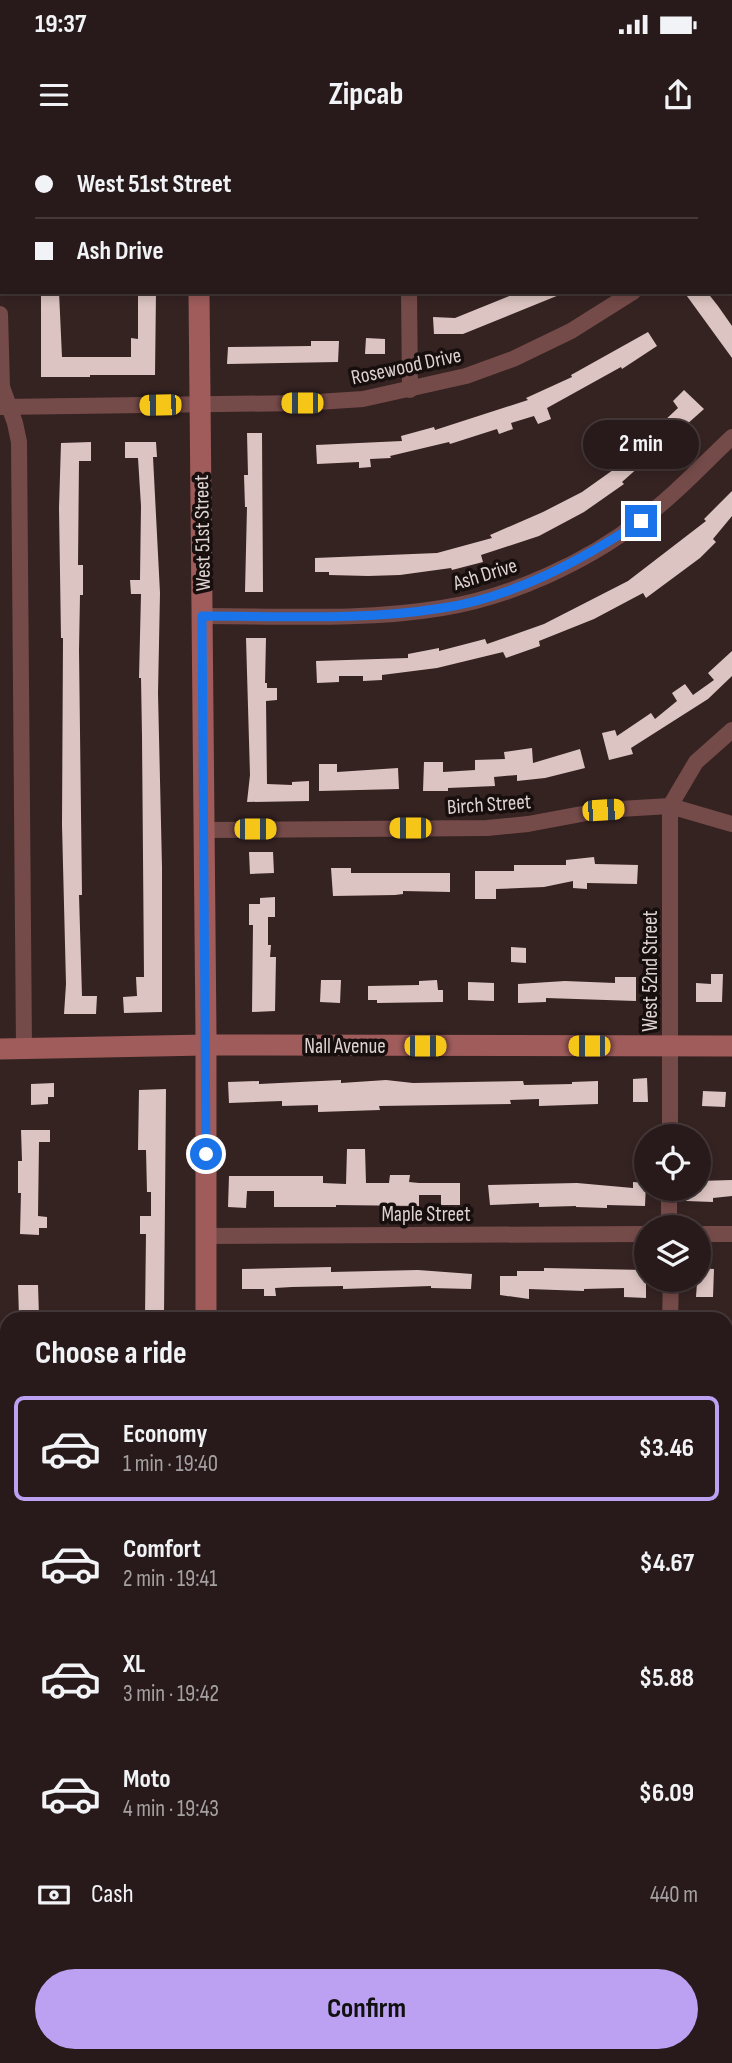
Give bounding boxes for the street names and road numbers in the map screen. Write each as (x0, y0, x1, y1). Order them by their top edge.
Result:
street label: Rosewood Drive (349, 343, 463, 390)
street label: West 51st Street (189, 475, 216, 591)
street label: Ash Drive (449, 553, 520, 596)
street label: Birch Street (446, 789, 532, 820)
street label: West 52nd Street (638, 910, 663, 1032)
street label: Nall Avenue (304, 1034, 386, 1059)
street label: Maple Street (381, 1202, 471, 1227)

